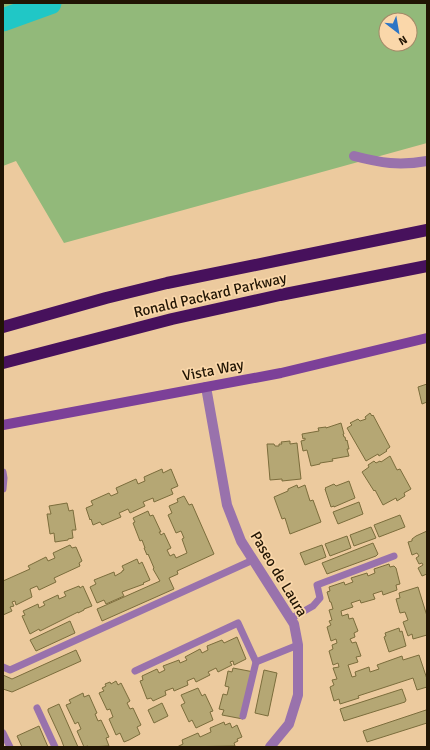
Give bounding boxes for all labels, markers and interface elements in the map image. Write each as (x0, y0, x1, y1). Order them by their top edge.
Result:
north arrow (378, 12, 418, 52)
text: N (396, 33, 410, 48)
street label: Ronald Packard Parkway (132, 269, 288, 321)
street label: Vista Way (181, 355, 245, 385)
street label: Paseo de Laura (247, 528, 311, 620)

